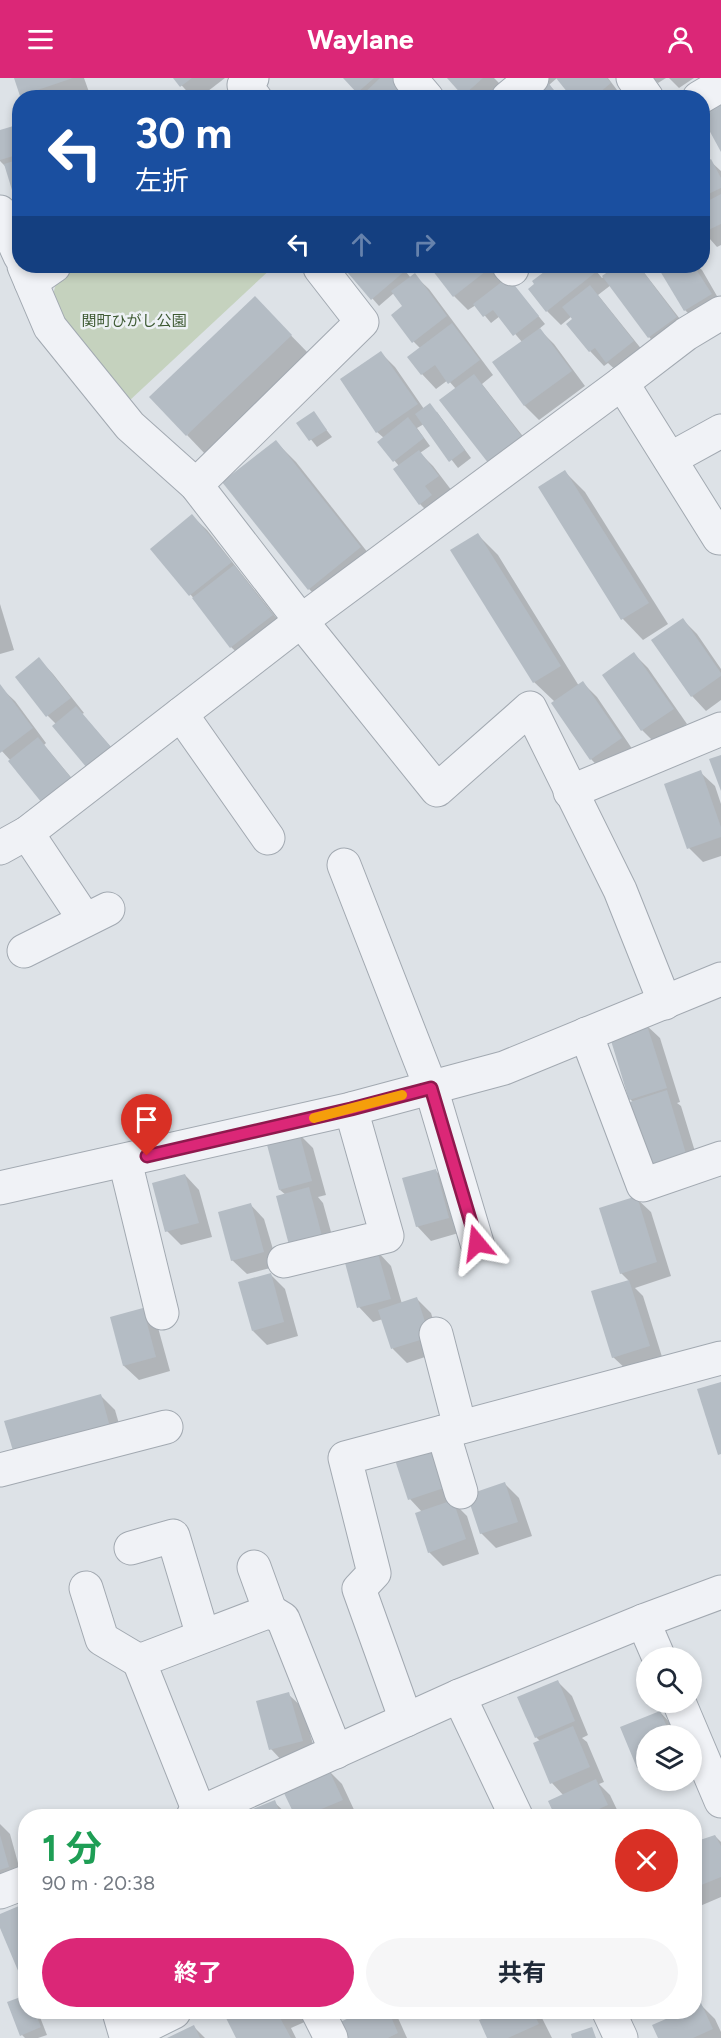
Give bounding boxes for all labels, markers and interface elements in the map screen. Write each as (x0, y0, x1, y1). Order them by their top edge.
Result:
icon: menu (24, 23, 57, 56)
text: Waylane (307, 23, 414, 56)
icon: person (664, 23, 697, 56)
text: 30 m (135, 108, 232, 159)
icon: left (36, 114, 114, 192)
text: 左折 (135, 164, 189, 197)
icon: left (282, 228, 315, 261)
icon: ahead (345, 228, 378, 261)
icon: right (408, 228, 441, 261)
park label: 関町ひがし公園 (81, 312, 187, 330)
pin (121, 1094, 172, 1156)
icon: arrive (130, 1103, 163, 1136)
position arrow (445, 1211, 509, 1275)
map controls (636, 1647, 702, 1791)
button: search (636, 1647, 702, 1713)
button: layers (636, 1725, 702, 1791)
text: 1 分 (42, 1827, 102, 1870)
button: close (615, 1829, 678, 1892)
text: 90 m · 20:38 (42, 1871, 155, 1895)
button: 終了 (42, 1938, 354, 2007)
button: 共有 (366, 1938, 678, 2007)

